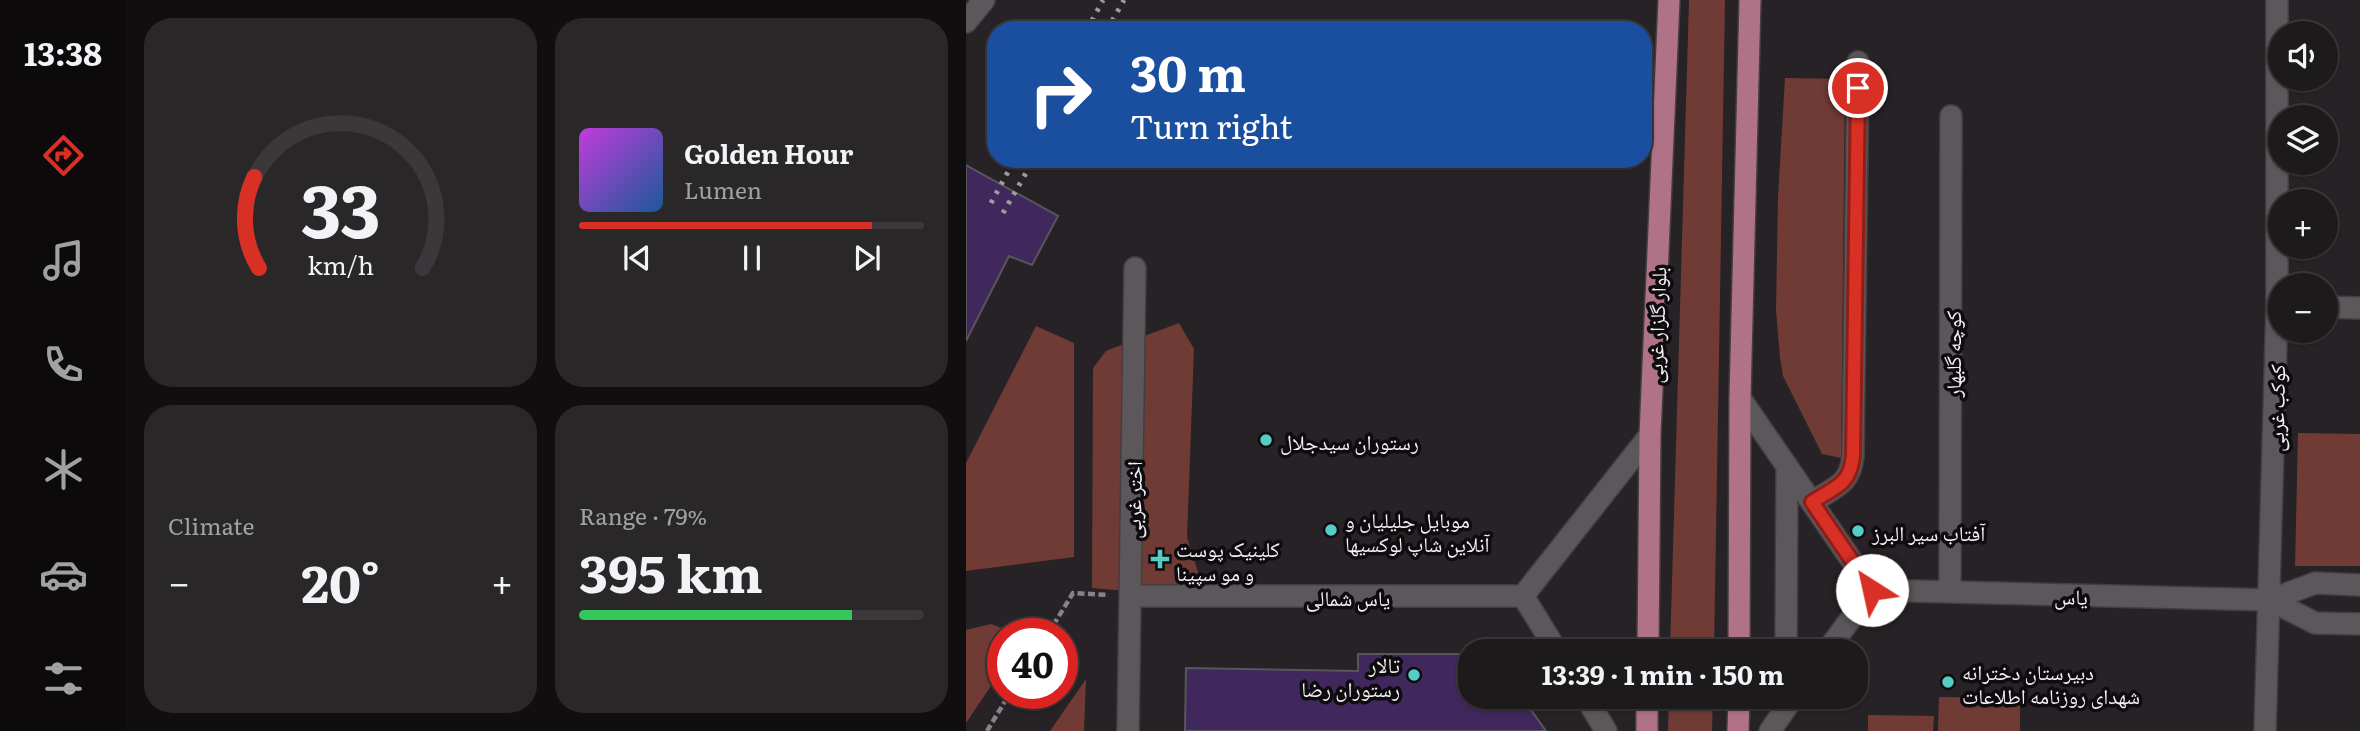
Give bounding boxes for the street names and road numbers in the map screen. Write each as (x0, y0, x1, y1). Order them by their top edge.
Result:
street label: بلوار گلزار غربی (1637, 266, 1673, 384)
street label: کوچه گلبهار (1936, 310, 1967, 399)
street label: کوکب غربی (2259, 363, 2291, 452)
street label: اختر غربی (1116, 461, 1148, 539)
street label: یاس (2054, 579, 2088, 611)
street label: یاس شمالی (1306, 581, 1390, 612)

